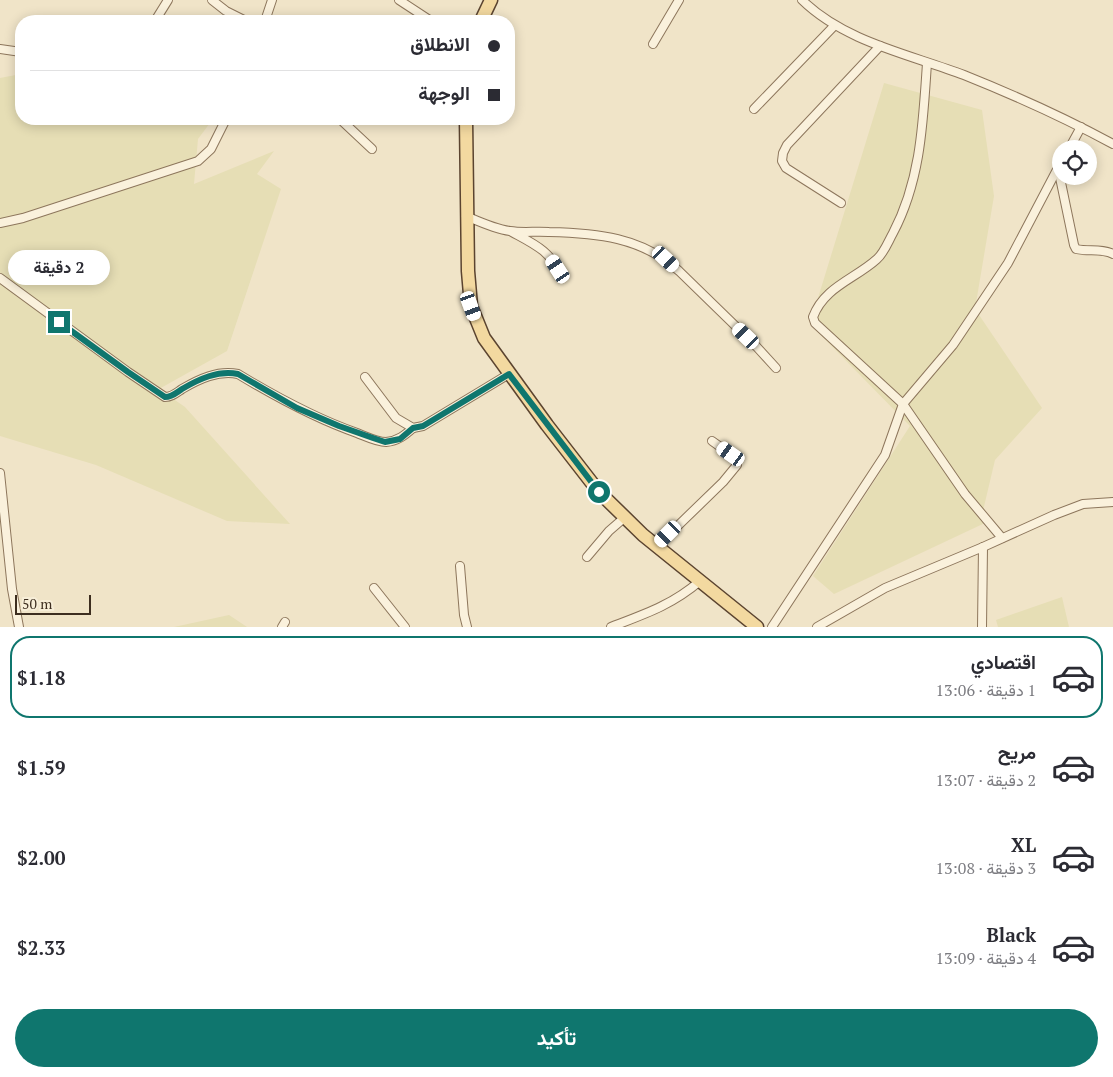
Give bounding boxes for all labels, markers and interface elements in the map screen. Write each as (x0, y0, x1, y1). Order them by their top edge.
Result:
text: الانطلاق (410, 31, 470, 56)
text: الوجهة (418, 80, 470, 105)
map controls (1052, 140, 1097, 185)
button: locate (1052, 140, 1097, 185)
car (649, 243, 682, 275)
callout: 2 دقيقة (8, 250, 110, 284)
car (543, 252, 572, 286)
text: 2 دقيقة (33, 256, 85, 278)
car (458, 289, 483, 323)
route end (48, 311, 70, 333)
car (729, 320, 762, 352)
car (714, 439, 747, 469)
route start (588, 481, 610, 503)
car (652, 518, 683, 550)
scale bar (15, 592, 91, 615)
text: 50 m (22, 594, 52, 613)
text: اقتصادي (971, 649, 1036, 674)
icon: car (1051, 655, 1096, 700)
text: $1.18 (17, 665, 66, 690)
text: 1 دقيقة · 13:06 (936, 679, 1036, 701)
text: مريح (998, 739, 1036, 764)
icon: car (1051, 745, 1096, 790)
text: $1.59 (17, 755, 66, 780)
text: 2 دقيقة · 13:07 (936, 769, 1036, 791)
text: XL (1011, 832, 1036, 857)
icon: car (1051, 835, 1096, 880)
text: $2.00 (17, 845, 66, 870)
text: 3 دقيقة · 13:08 (936, 857, 1036, 879)
text: Black (987, 922, 1036, 947)
icon: car (1051, 925, 1096, 970)
text: $2.33 (17, 935, 66, 960)
text: 4 دقيقة · 13:09 (936, 947, 1036, 969)
button: تأكيد (15, 1009, 1098, 1067)

